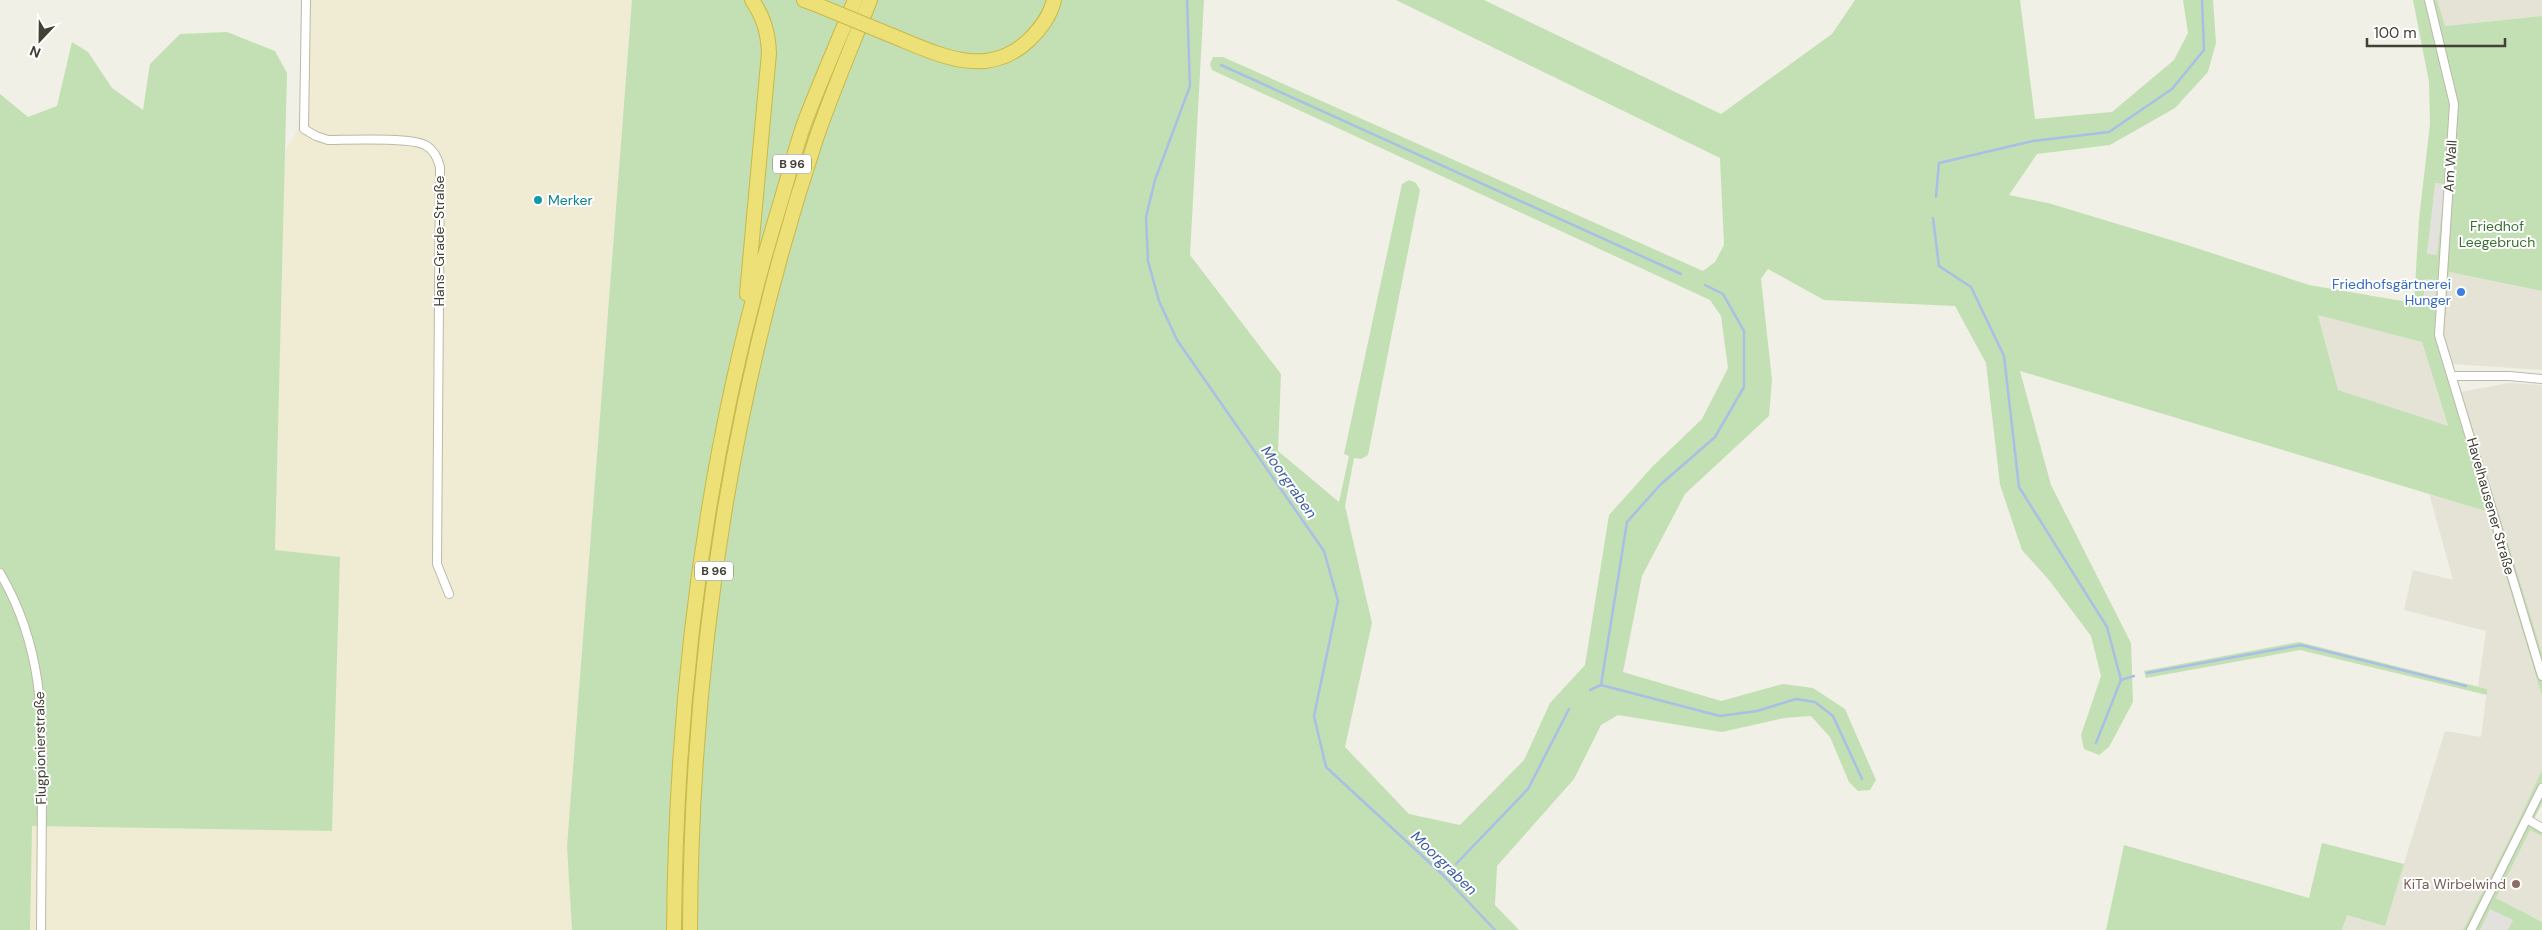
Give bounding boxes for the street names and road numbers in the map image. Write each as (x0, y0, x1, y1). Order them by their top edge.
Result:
street label: Am Wall (2439, 139, 2461, 193)
road number: B 96 (773, 154, 811, 173)
street label: Hans-Grade-Straße (430, 175, 448, 306)
street label: Havelhausener Straße (2463, 435, 2519, 577)
road number: B 96 (695, 562, 733, 580)
street label: Flugpionierstraße (30, 691, 50, 805)

